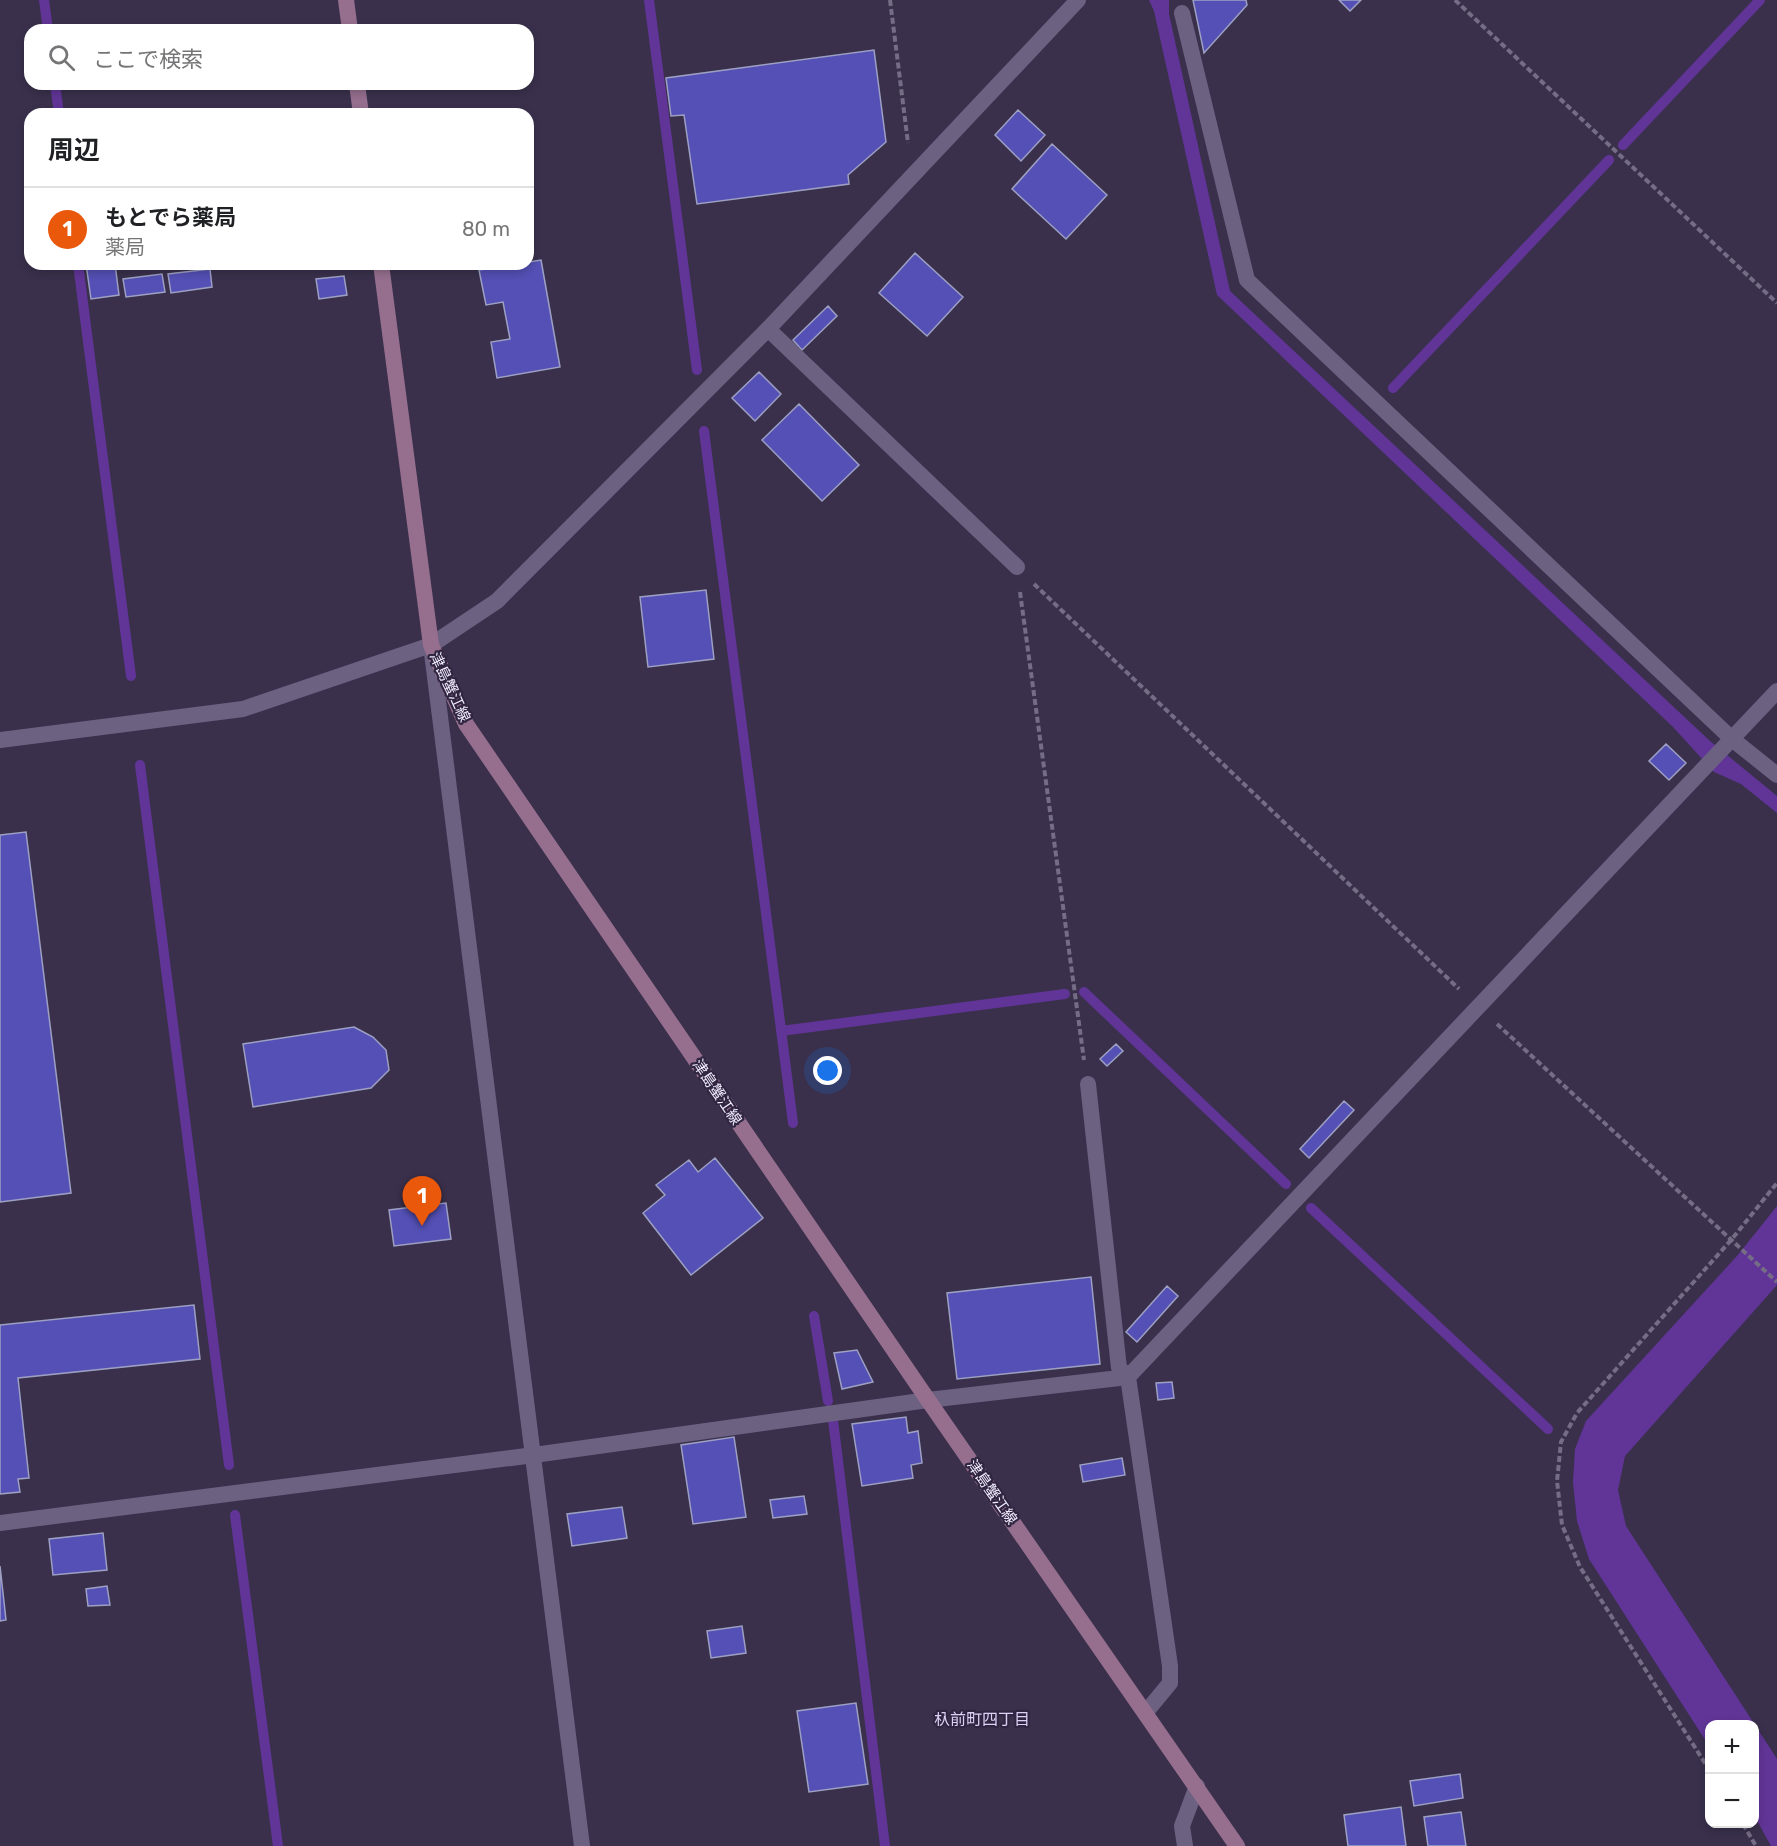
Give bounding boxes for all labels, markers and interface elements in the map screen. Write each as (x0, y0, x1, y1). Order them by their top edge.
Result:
search box (24, 24, 534, 90)
icon: search (45, 41, 78, 74)
text: ここで検索 (93, 46, 203, 73)
text: 周辺 (48, 135, 100, 166)
text: もとでら薬局 (105, 204, 236, 231)
text: 1 (63, 217, 72, 241)
text: 80 m (462, 217, 510, 241)
text: 薬局 (105, 235, 145, 259)
street label: 津島蟹江線 (426, 649, 474, 725)
street label: 津島蟹江線 (689, 1056, 745, 1128)
your location (813, 1056, 842, 1085)
pin: 1 (402, 1176, 442, 1226)
street label: 津島蟹江線 (963, 1456, 1021, 1528)
district label: 杁前町四丁目 (934, 1710, 1030, 1729)
map controls (1705, 1720, 1759, 1828)
button: + (1705, 1720, 1759, 1774)
button: − (1705, 1774, 1759, 1828)

